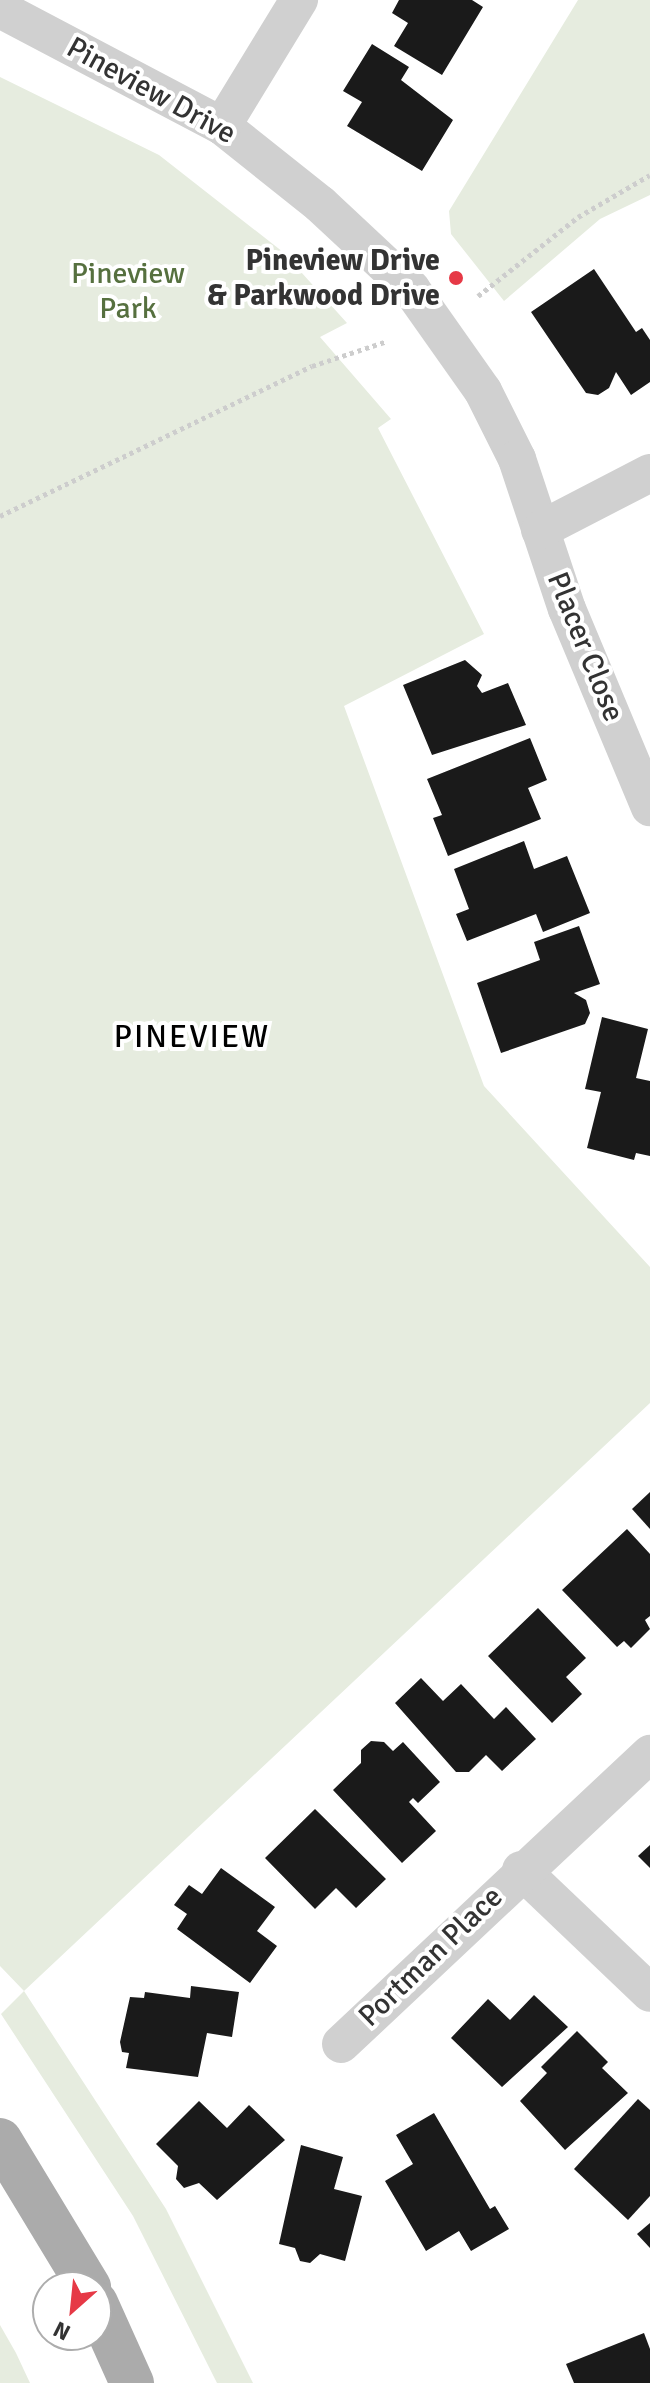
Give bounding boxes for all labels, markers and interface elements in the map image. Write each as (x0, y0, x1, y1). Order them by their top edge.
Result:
street label: Pineview Drive (60, 30, 242, 152)
place label: Pineview Drive & Parkwood Drive (207, 243, 440, 314)
park label: Pineview Park (71, 256, 185, 326)
marker: Pineview Drive & Parkwood Drive (447, 269, 465, 287)
street label: Placer Close (539, 567, 631, 727)
district label: PINEVIEW (114, 1018, 270, 1056)
street label: Portman Place (352, 1879, 510, 2035)
north arrow (32, 2271, 112, 2351)
text: N (49, 2316, 75, 2347)

